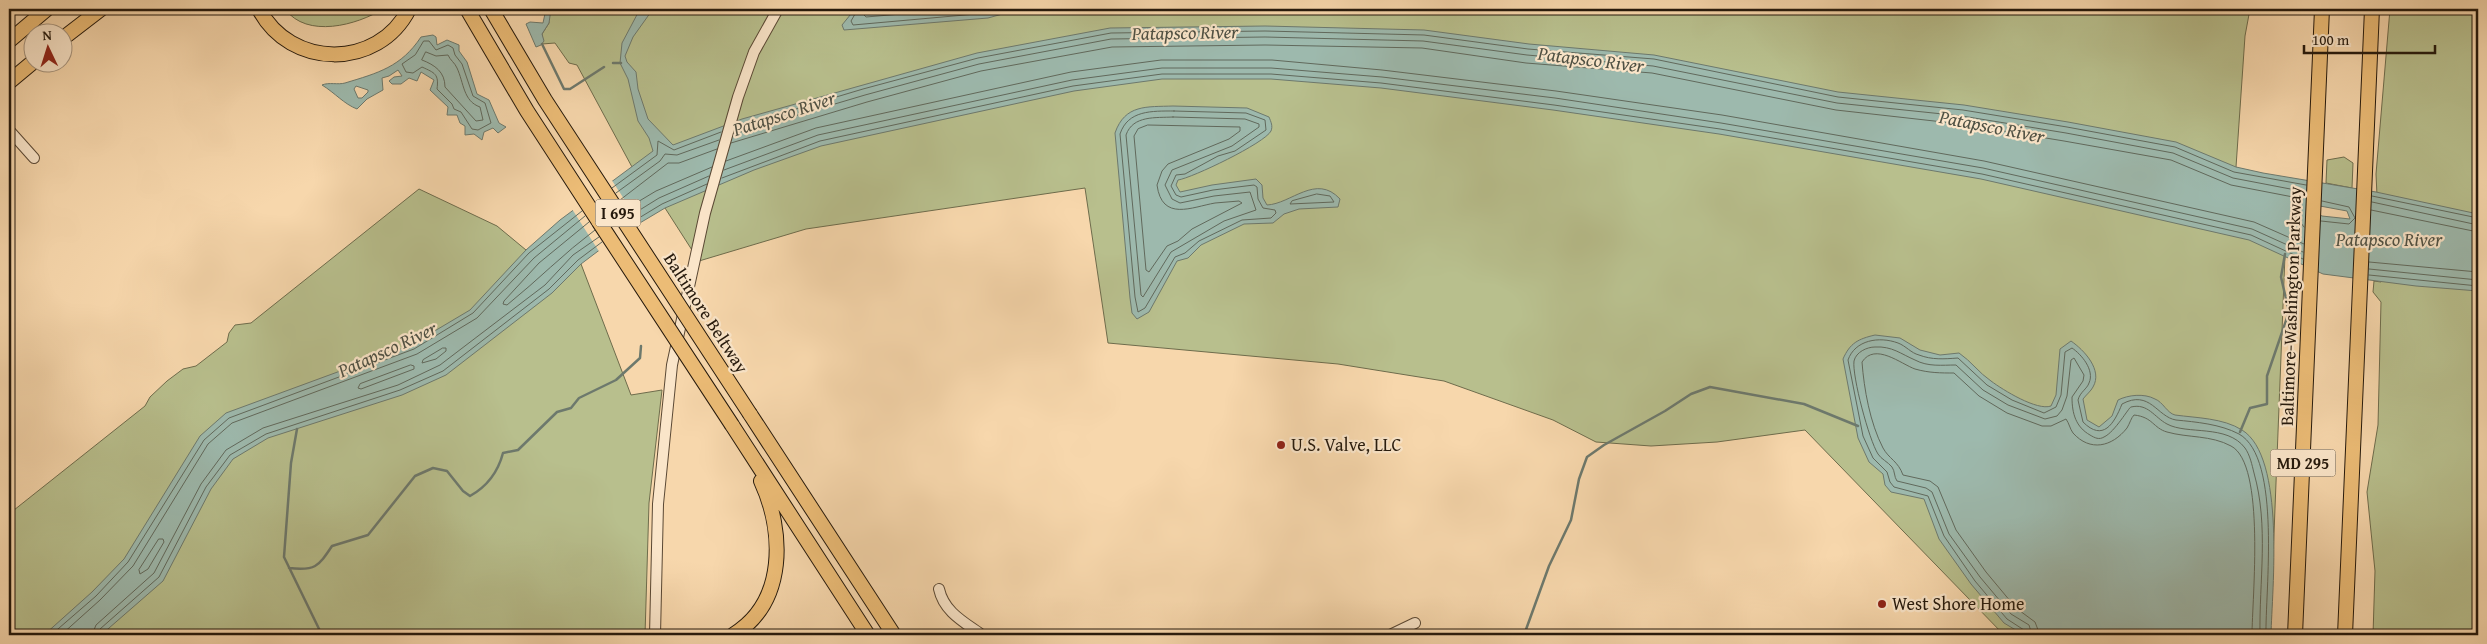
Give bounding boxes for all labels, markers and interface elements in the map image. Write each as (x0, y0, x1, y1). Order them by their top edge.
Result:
water label: Patapsco River (1130, 17, 1239, 47)
north arrow (22, 22, 72, 72)
scale bar (2304, 22, 2436, 54)
text: N (42, 25, 53, 45)
text: 100 m (2312, 29, 2350, 50)
water label: Patapsco River (1535, 38, 1647, 80)
water label: Patapsco River (728, 83, 840, 143)
water label: Patapsco River (1936, 102, 2048, 150)
street label: Baltimore-Washington Parkway (2273, 186, 2308, 426)
road number: I 695 (596, 200, 640, 227)
water label: Patapsco River (2335, 225, 2443, 253)
street label: Baltimore Beltway (657, 247, 756, 378)
water label: Patapsco River (332, 313, 442, 385)
place label: U.S. Valve, LLC (1291, 431, 1401, 458)
marker: U.S. Valve, LLC (1275, 439, 1287, 451)
road number: MD 295 (2270, 449, 2336, 476)
place label: West Shore Home (1892, 590, 2024, 617)
marker: West Shore Home (1876, 598, 1888, 610)

